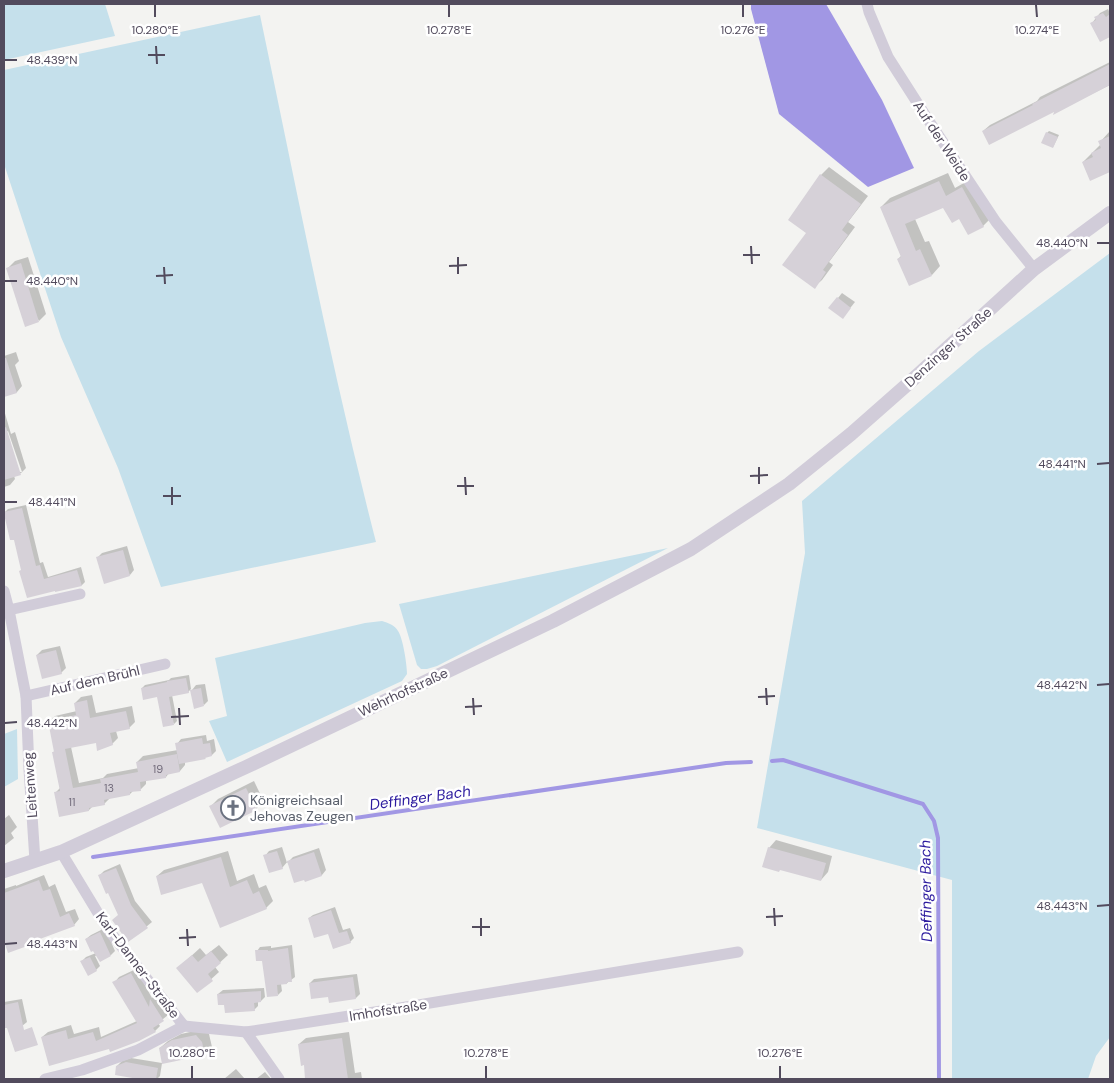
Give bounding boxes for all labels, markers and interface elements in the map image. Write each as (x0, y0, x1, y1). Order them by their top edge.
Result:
text: 10.280°E (132, 22, 179, 38)
text: 10.278°E (427, 22, 472, 38)
text: 10.276°E (720, 22, 766, 38)
text: 10.274°E (1015, 22, 1059, 38)
text: 48.439°N (27, 52, 77, 68)
street label: Auf der Weide (909, 97, 975, 185)
text: 48.440°N (1036, 235, 1088, 251)
text: 48.440°N (26, 273, 78, 289)
street label: Denzinger Straße (901, 303, 995, 391)
text: 48.441°N (1038, 456, 1086, 472)
text: 48.441°N (28, 494, 76, 510)
street label: Auf dem Brühl (48, 661, 142, 699)
street label: Wehrhofstraße (355, 663, 451, 721)
text: 48.442°N (1037, 677, 1087, 693)
text: 48.442°N (27, 715, 77, 731)
street label: Leitenweg (19, 751, 41, 818)
house number: 19 (153, 762, 163, 776)
house number: 13 (104, 781, 114, 795)
water label: Deffinger Bach (368, 781, 472, 815)
place label: Königreichsaal Jehovas Zeugen (250, 791, 353, 825)
house number: 11 (69, 795, 75, 809)
church icon: Königreichsaal Jehovas Zeugen (220, 795, 246, 821)
water label: Deffinger Bach (915, 839, 937, 942)
text: 48.443°N (1036, 898, 1088, 914)
street label: Karl-Danner-Straße (92, 908, 184, 1022)
text: 48.443°N (26, 936, 78, 952)
street label: Imhofstraße (348, 995, 428, 1025)
text: 10.280°E (169, 1045, 216, 1061)
text: 10.278°E (464, 1045, 509, 1061)
text: 10.276°E (757, 1045, 803, 1061)

